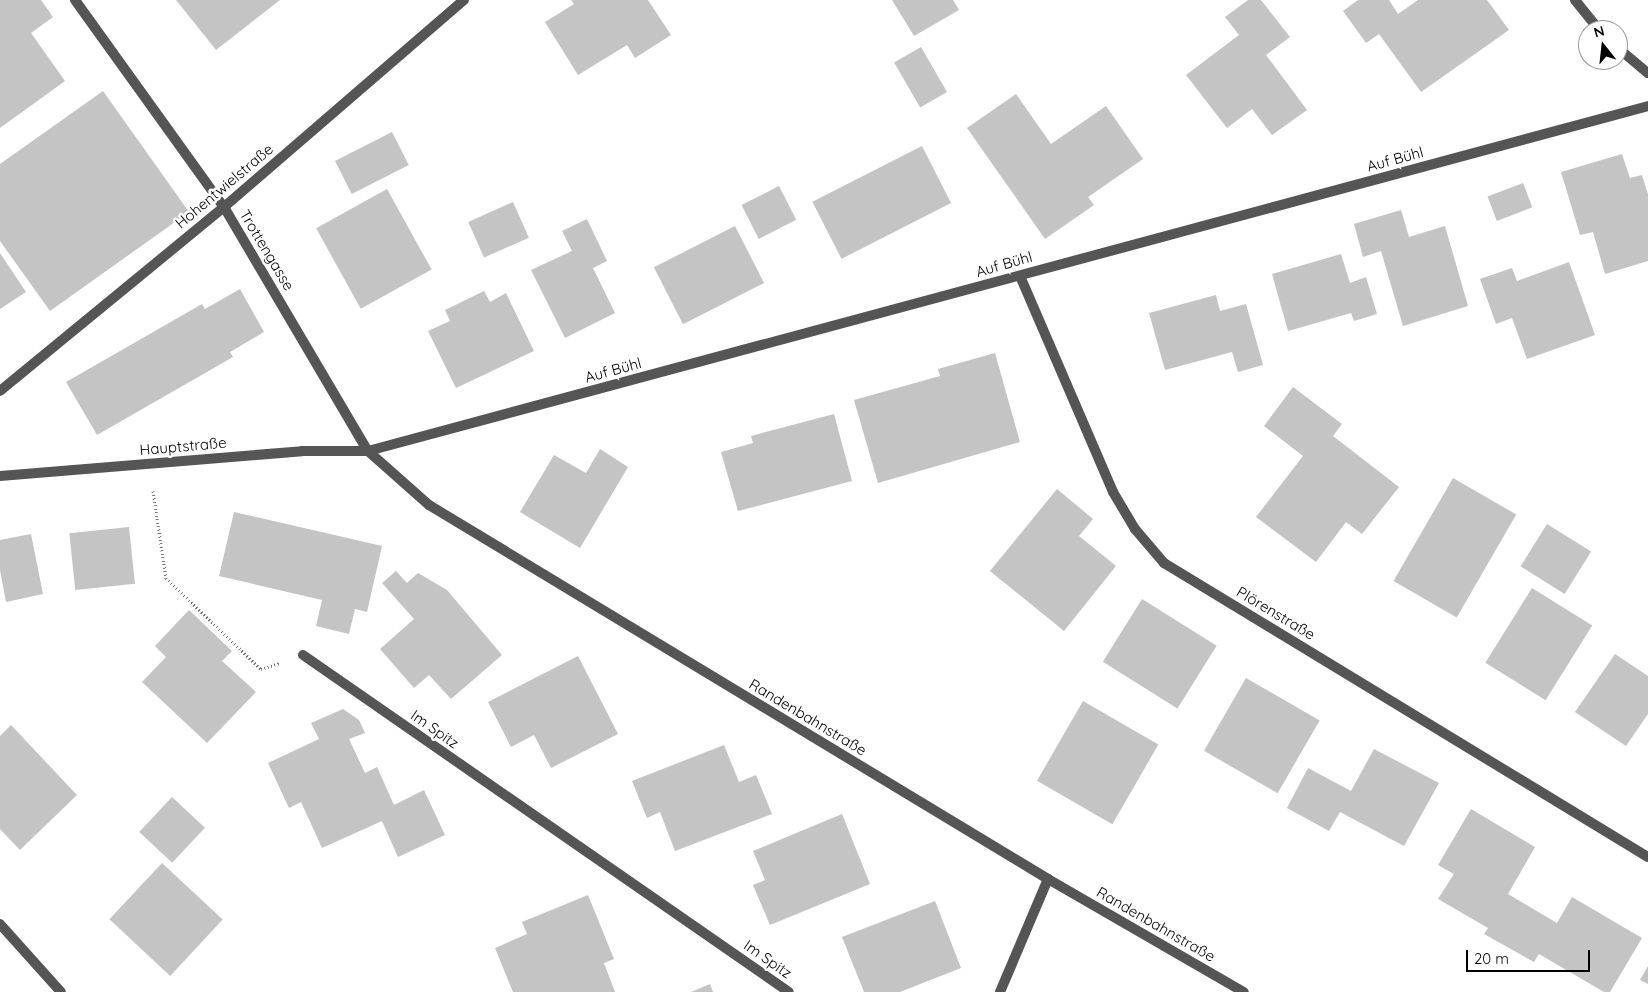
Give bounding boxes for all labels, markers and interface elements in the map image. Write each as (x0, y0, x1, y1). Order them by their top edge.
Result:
north arrow (1578, 20, 1628, 70)
text: N (1592, 21, 1607, 42)
street label: Hohentwielstraße (171, 140, 277, 232)
street label: Auf Bühl (1365, 143, 1425, 175)
street label: Trottengasse (236, 206, 298, 294)
street label: Auf Bühl (974, 247, 1034, 281)
street label: Auf Bühl (583, 354, 643, 386)
street label: Hauptstraße (139, 433, 227, 459)
street label: Plörenstraße (1233, 583, 1319, 643)
street label: Randenbahnstraße (746, 675, 870, 759)
street label: Im Spitz (408, 706, 462, 752)
street label: Randenbahnstraße (1094, 883, 1218, 965)
street label: Im Spitz (741, 936, 795, 982)
scale bar (1468, 940, 1592, 972)
text: 20 m (1474, 949, 1509, 968)

